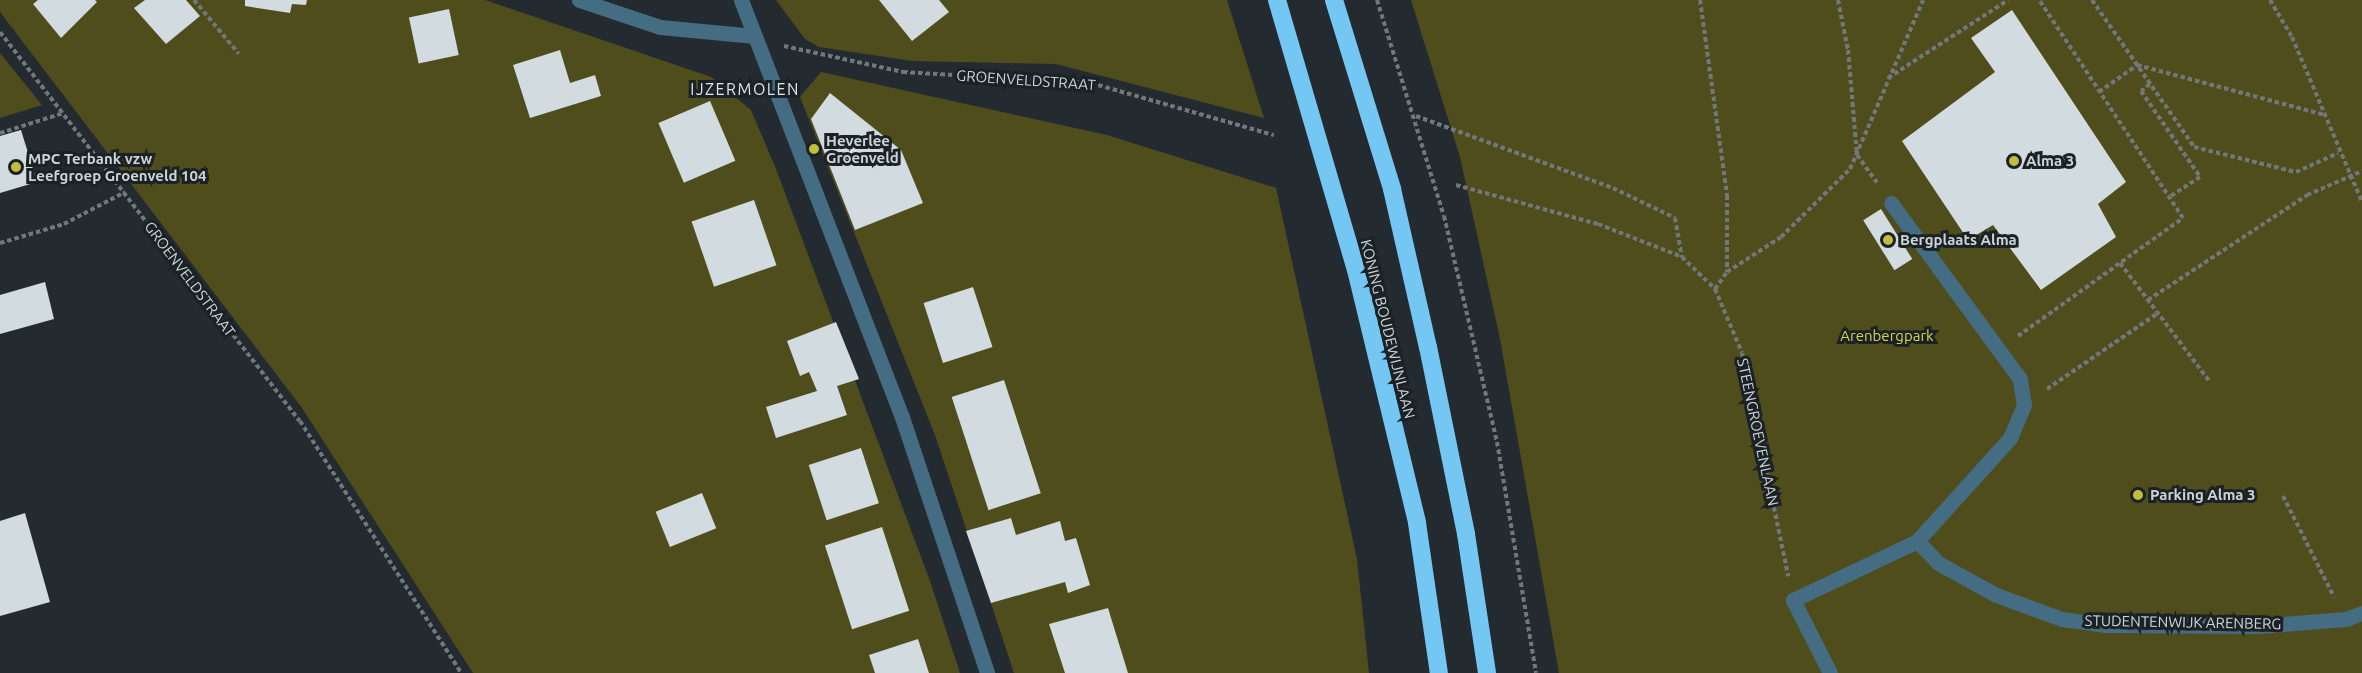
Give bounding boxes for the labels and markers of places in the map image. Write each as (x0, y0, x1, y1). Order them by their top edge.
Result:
place label: Heverlee Groenveld (826, 131, 899, 166)
marker: Heverlee Groenveld (807, 142, 821, 156)
place label: MPC Terbank vzw Leefgroep Groenveld 104 (28, 149, 206, 184)
place label: Alma 3 (2026, 152, 2074, 170)
marker: Alma 3 (2007, 154, 2021, 168)
marker: MPC Terbank vzw Leefgroep Groenveld 104 (9, 160, 23, 174)
place label: Bergplaats Alma (1900, 231, 2017, 249)
marker: Bergplaats Alma (1881, 233, 1895, 247)
place label: Parking Alma 3 (2150, 486, 2255, 504)
marker: Parking Alma 3 (2131, 488, 2145, 502)

